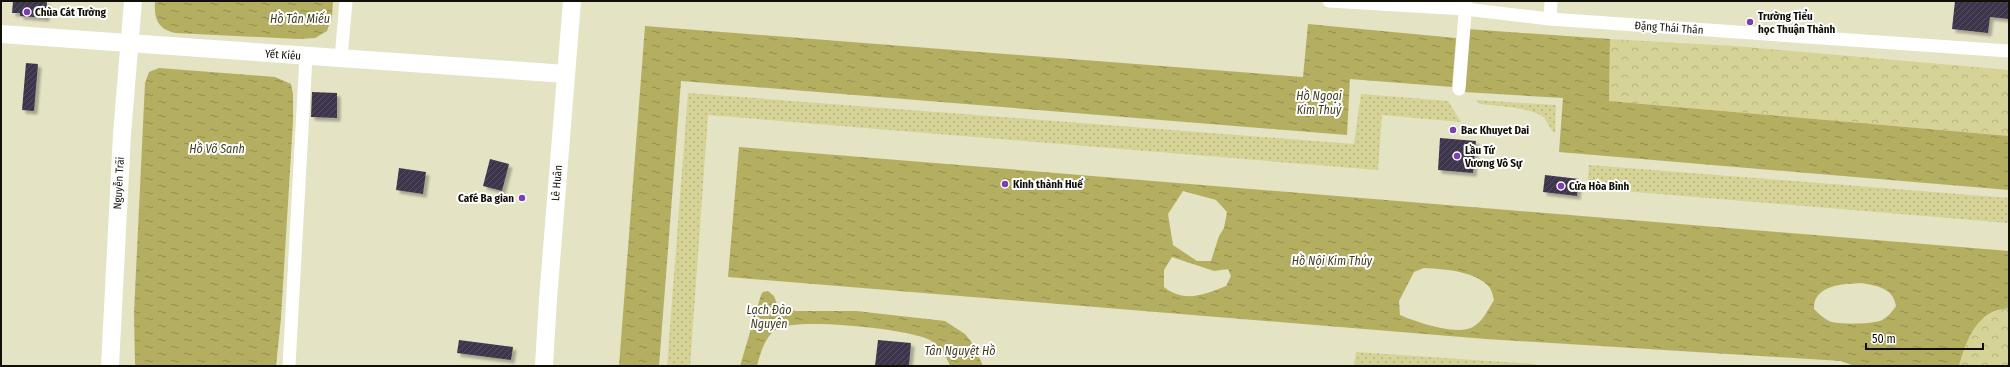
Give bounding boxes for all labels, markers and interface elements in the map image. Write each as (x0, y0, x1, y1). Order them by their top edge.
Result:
place label: Chùa Cát Tường (35, 6, 106, 19)
marker: Chùa Cát Tường (22, 7, 32, 17)
place label: Trường Tiểu học Thuận Thành (1758, 9, 1835, 36)
water label: Hồ Tân Miếu (270, 11, 330, 26)
marker: Trường Tiểu học Thuận Thành (1745, 17, 1755, 27)
street label: Đặng Thái Thân (1634, 19, 1704, 37)
street label: Yết Kiêu (264, 47, 302, 63)
water label: Hồ Ngoại Kim Thuỷ (1296, 88, 1342, 117)
place label: Bac Khuyet Dai (1461, 124, 1529, 137)
marker: Bac Khuyet Dai (1448, 125, 1458, 135)
water label: Hồ Võ Sanh (189, 141, 245, 156)
place label: Lầu Tứ Vương Vô Sự (1464, 144, 1523, 170)
marker: Lầu Tứ Vương Vô Sự (1452, 151, 1462, 161)
street label: Nguyễn Trãi (111, 156, 127, 210)
street label: Lê Huân (549, 164, 565, 202)
place label: Kinh thành Huế (1013, 178, 1084, 191)
marker: Kinh thành Huế (1000, 179, 1010, 189)
place label: Cửa Hòa Bình (1569, 180, 1630, 193)
marker: Cửa Hòa Bình (1556, 181, 1566, 191)
place label: Café Ba gian (458, 192, 514, 205)
marker: Café Ba gian (517, 193, 527, 203)
water label: Hồ Nội Kim Thủy (1292, 253, 1373, 268)
water label: Lạch Đào Nguyên (746, 303, 792, 331)
scale bar (1866, 325, 1983, 351)
text: 50 m (1872, 332, 1896, 346)
water label: Tân Nguyệt Hồ (924, 343, 996, 358)

